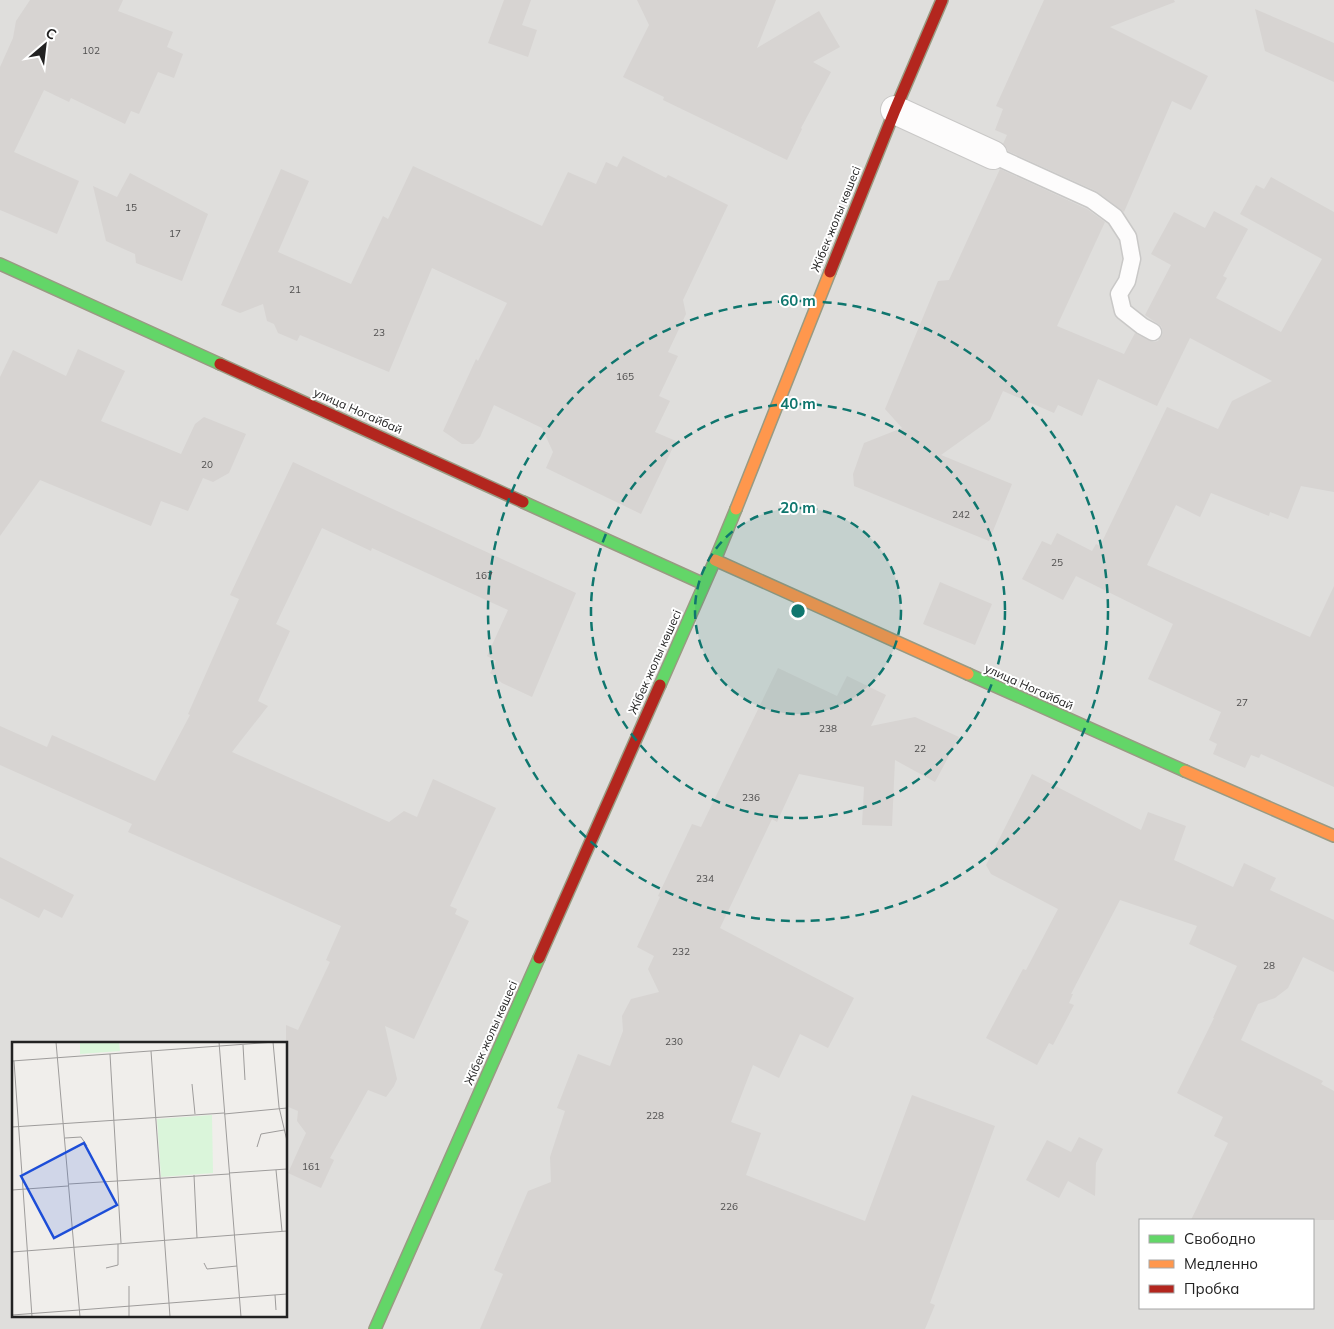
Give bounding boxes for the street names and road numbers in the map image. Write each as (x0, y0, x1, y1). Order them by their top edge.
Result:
street label: Жібек жолы көшесі (807, 164, 864, 274)
street label: улица Ногайбай (312, 384, 405, 437)
street label: Жібек жолы көшесі (625, 607, 684, 716)
street label: улица Ногайбай (983, 660, 1076, 713)
street label: Жібек жолы көшесі (461, 978, 520, 1087)

